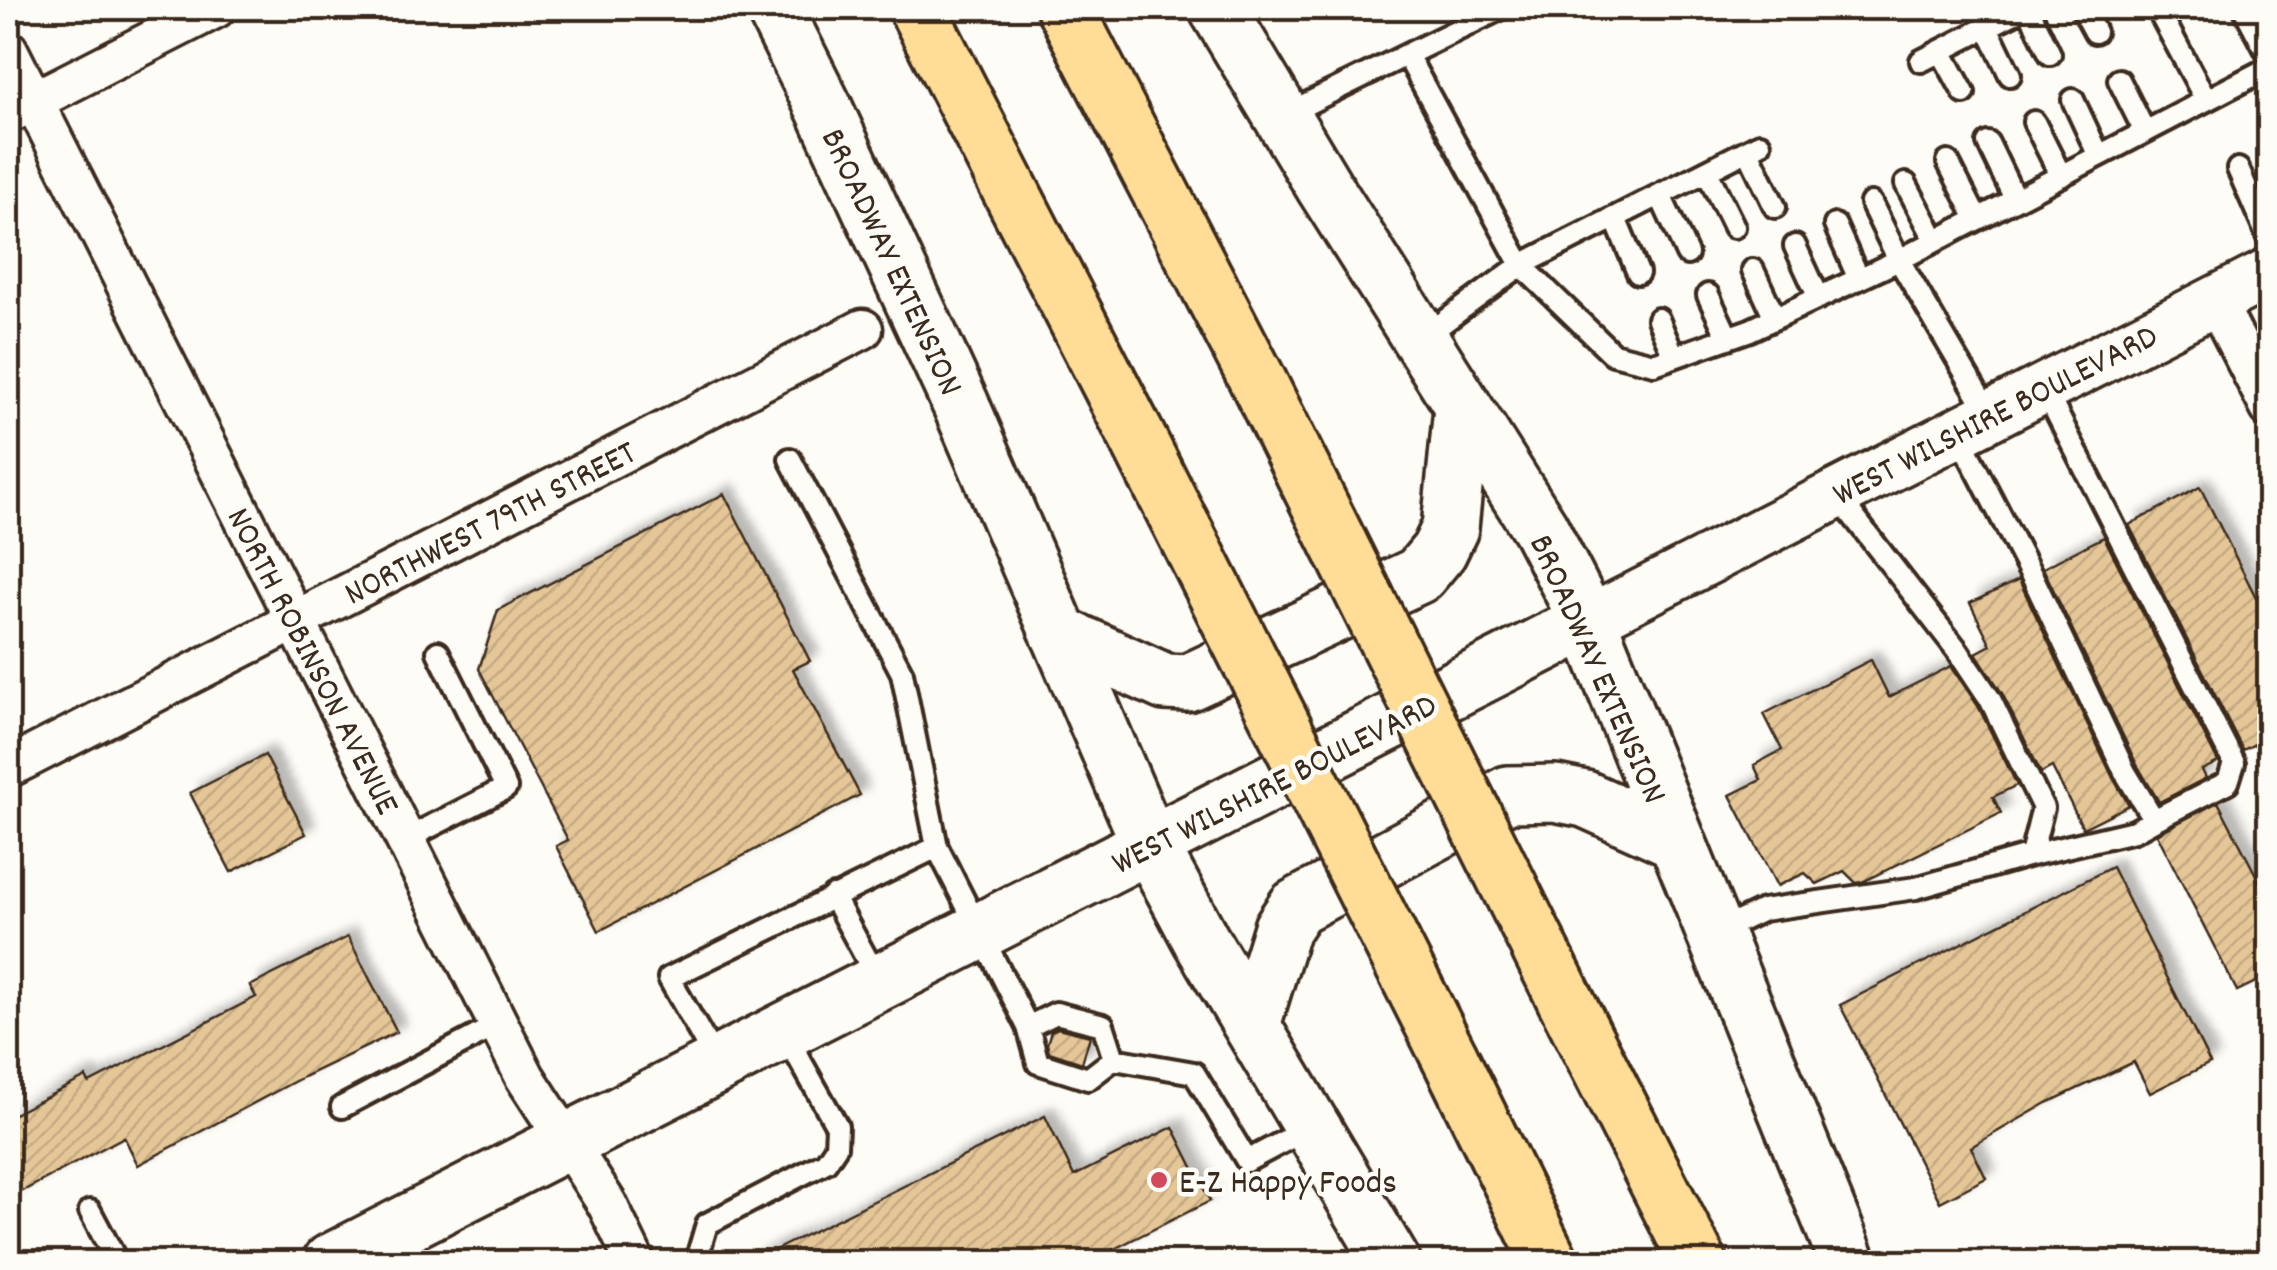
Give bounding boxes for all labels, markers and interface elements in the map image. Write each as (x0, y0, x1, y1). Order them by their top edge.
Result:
street label: BROADWAY EXTENSION (806, 121, 973, 405)
street label: WEST WILSHIRE BOULEVARD (1825, 314, 2167, 521)
street label: NORTHWEST 79TH STREET (337, 430, 646, 621)
street label: NORTH ROBINSON AVENUE (211, 500, 410, 825)
street label: BROADWAY EXTENSION (1514, 527, 1677, 813)
street label: WEST WILSHIRE BOULEVARD (1104, 683, 1446, 890)
place label: E-Z Happy Foods (1179, 1160, 1397, 1210)
marker: E-Z Happy Foods (1148, 1169, 1170, 1191)

